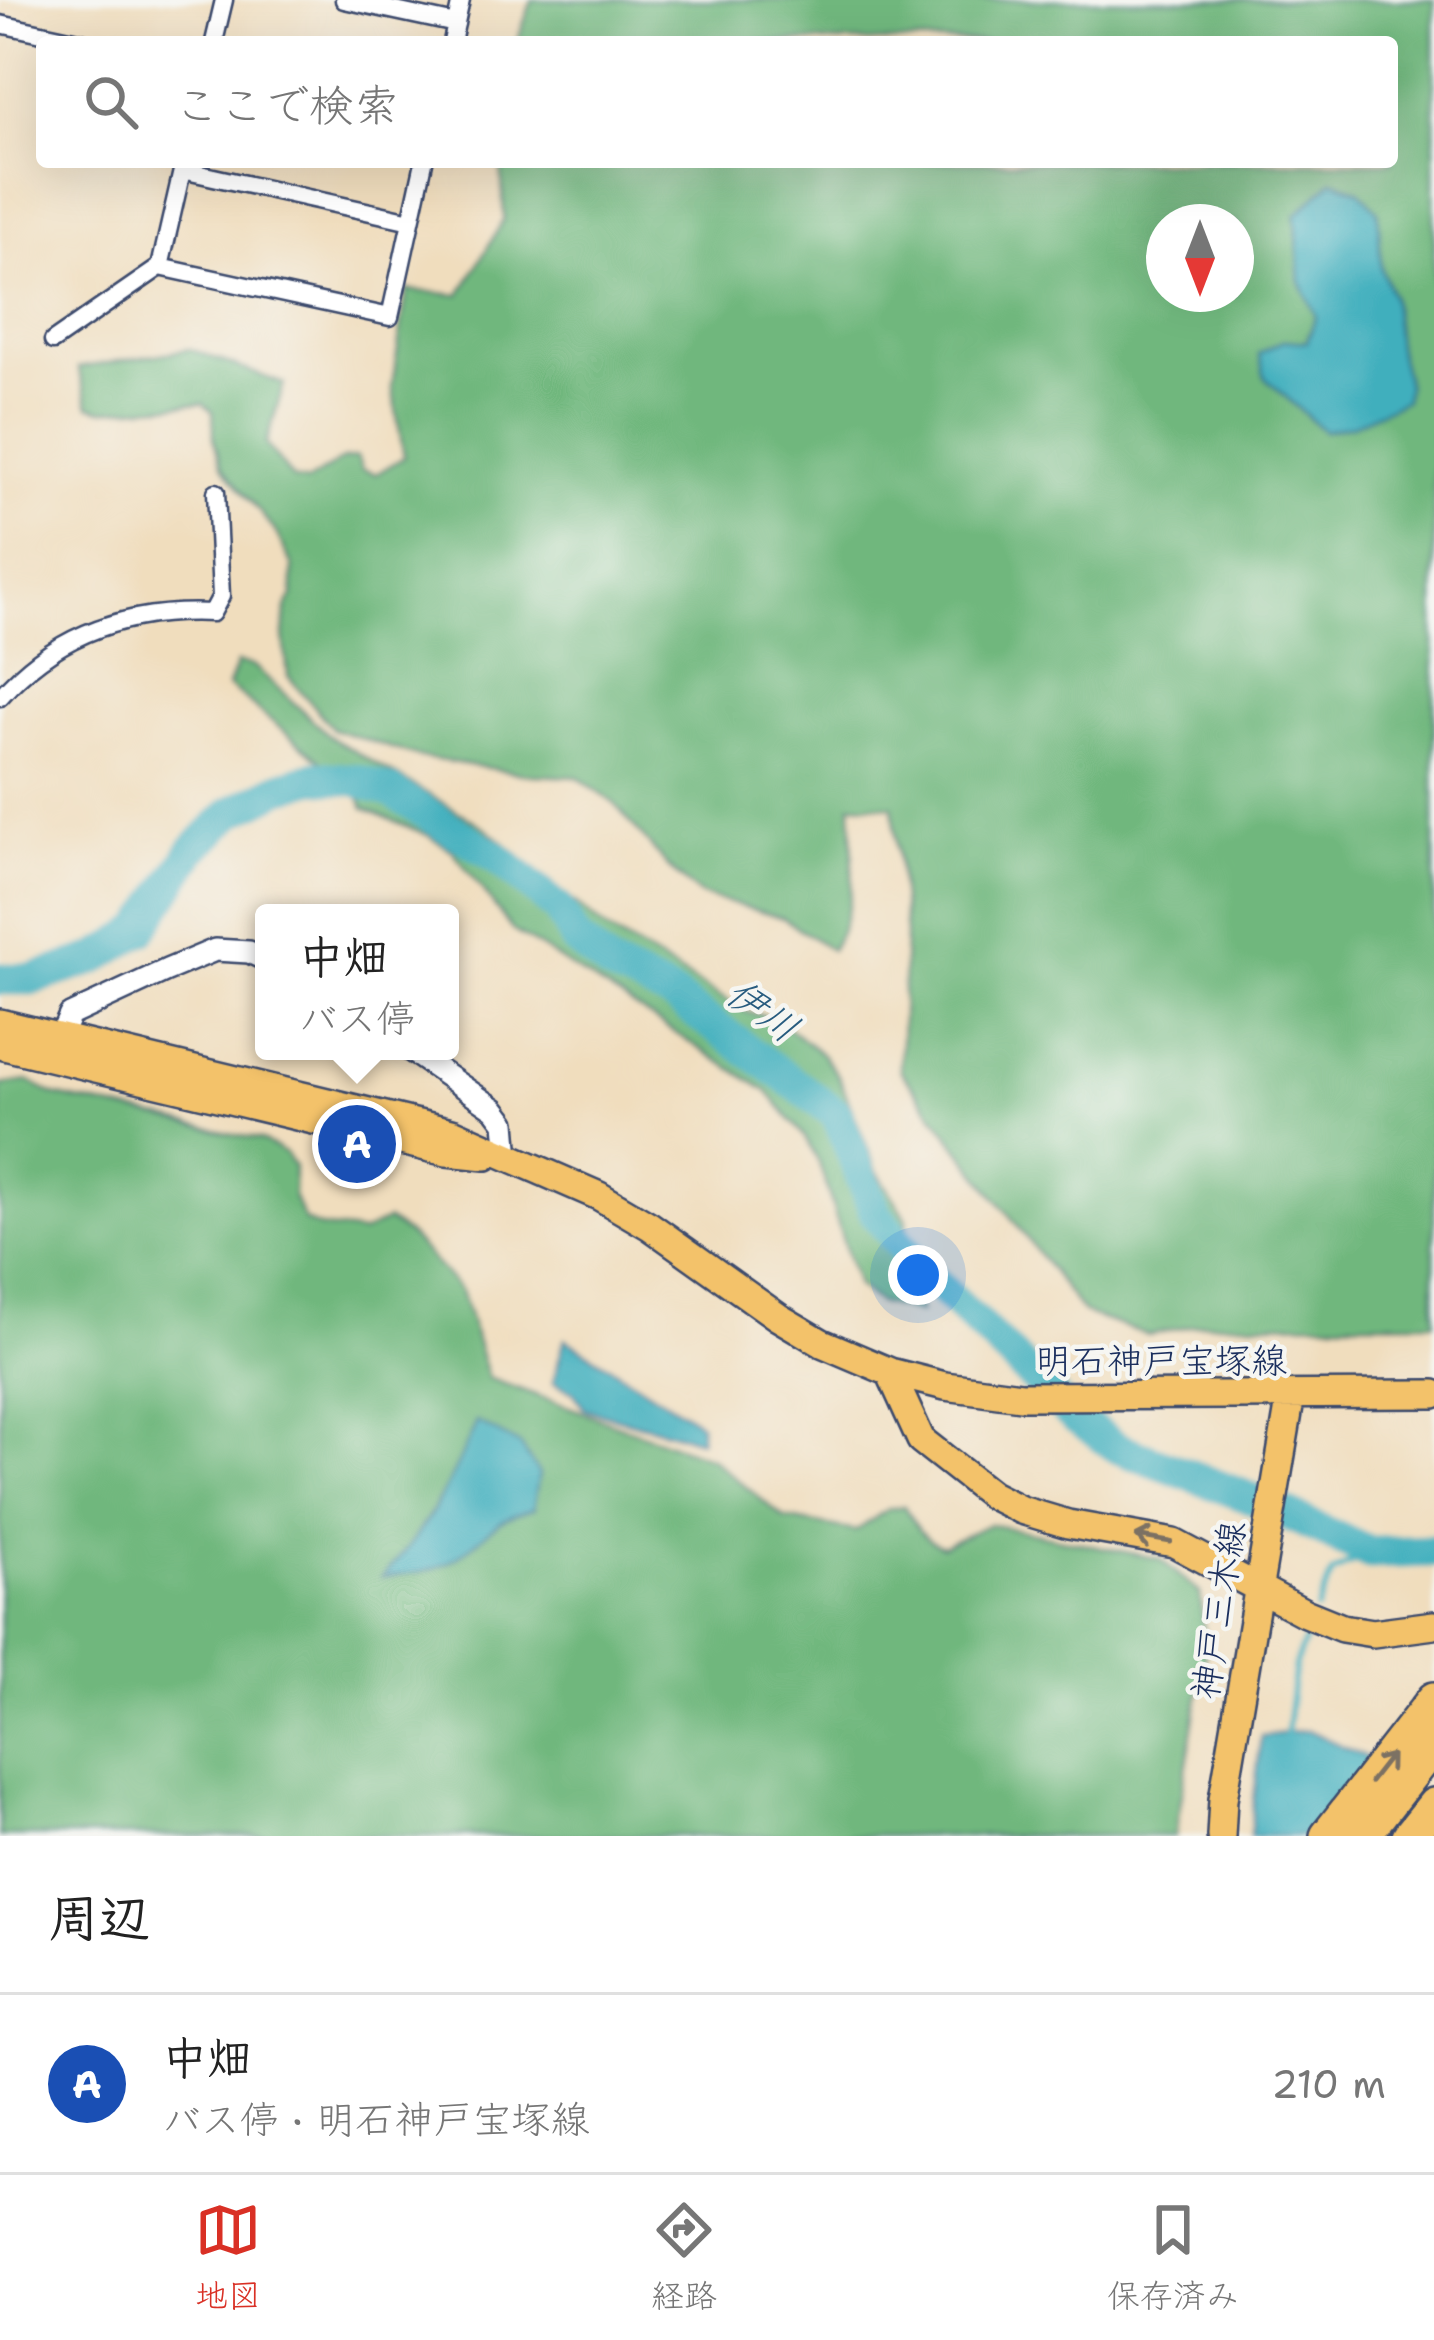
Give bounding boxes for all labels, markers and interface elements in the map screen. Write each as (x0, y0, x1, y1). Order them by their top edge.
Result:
search box (36, 36, 1398, 168)
icon: search (78, 69, 144, 135)
text: ここで検索 (174, 75, 399, 135)
north arrow (1146, 204, 1254, 312)
popup (255, 904, 459, 1060)
text: 中畑 (298, 927, 389, 987)
water label: 伊川 (716, 966, 810, 1054)
text: バス停 (298, 992, 416, 1044)
pin: A (318, 1099, 396, 1189)
your location (888, 1245, 948, 1305)
street label: 明石神戸宝塚線 (1035, 1336, 1287, 1385)
street label: 神戸三木線 (1180, 1517, 1257, 1703)
one-way arrow (1135, 1527, 1174, 1549)
one-way arrow (1367, 1752, 1393, 1784)
text: 周辺 (48, 1884, 150, 1952)
text: 中畑 (162, 2028, 252, 2088)
text: A (72, 2058, 102, 2110)
text: 210 m (1271, 2058, 1386, 2110)
text: バス停 · 明石神戸宝塚線 (162, 2093, 590, 2145)
tab: 地図 (195, 2197, 261, 2318)
tab: 経路 (651, 2197, 717, 2318)
tab: 保存済み (1107, 2197, 1239, 2318)

